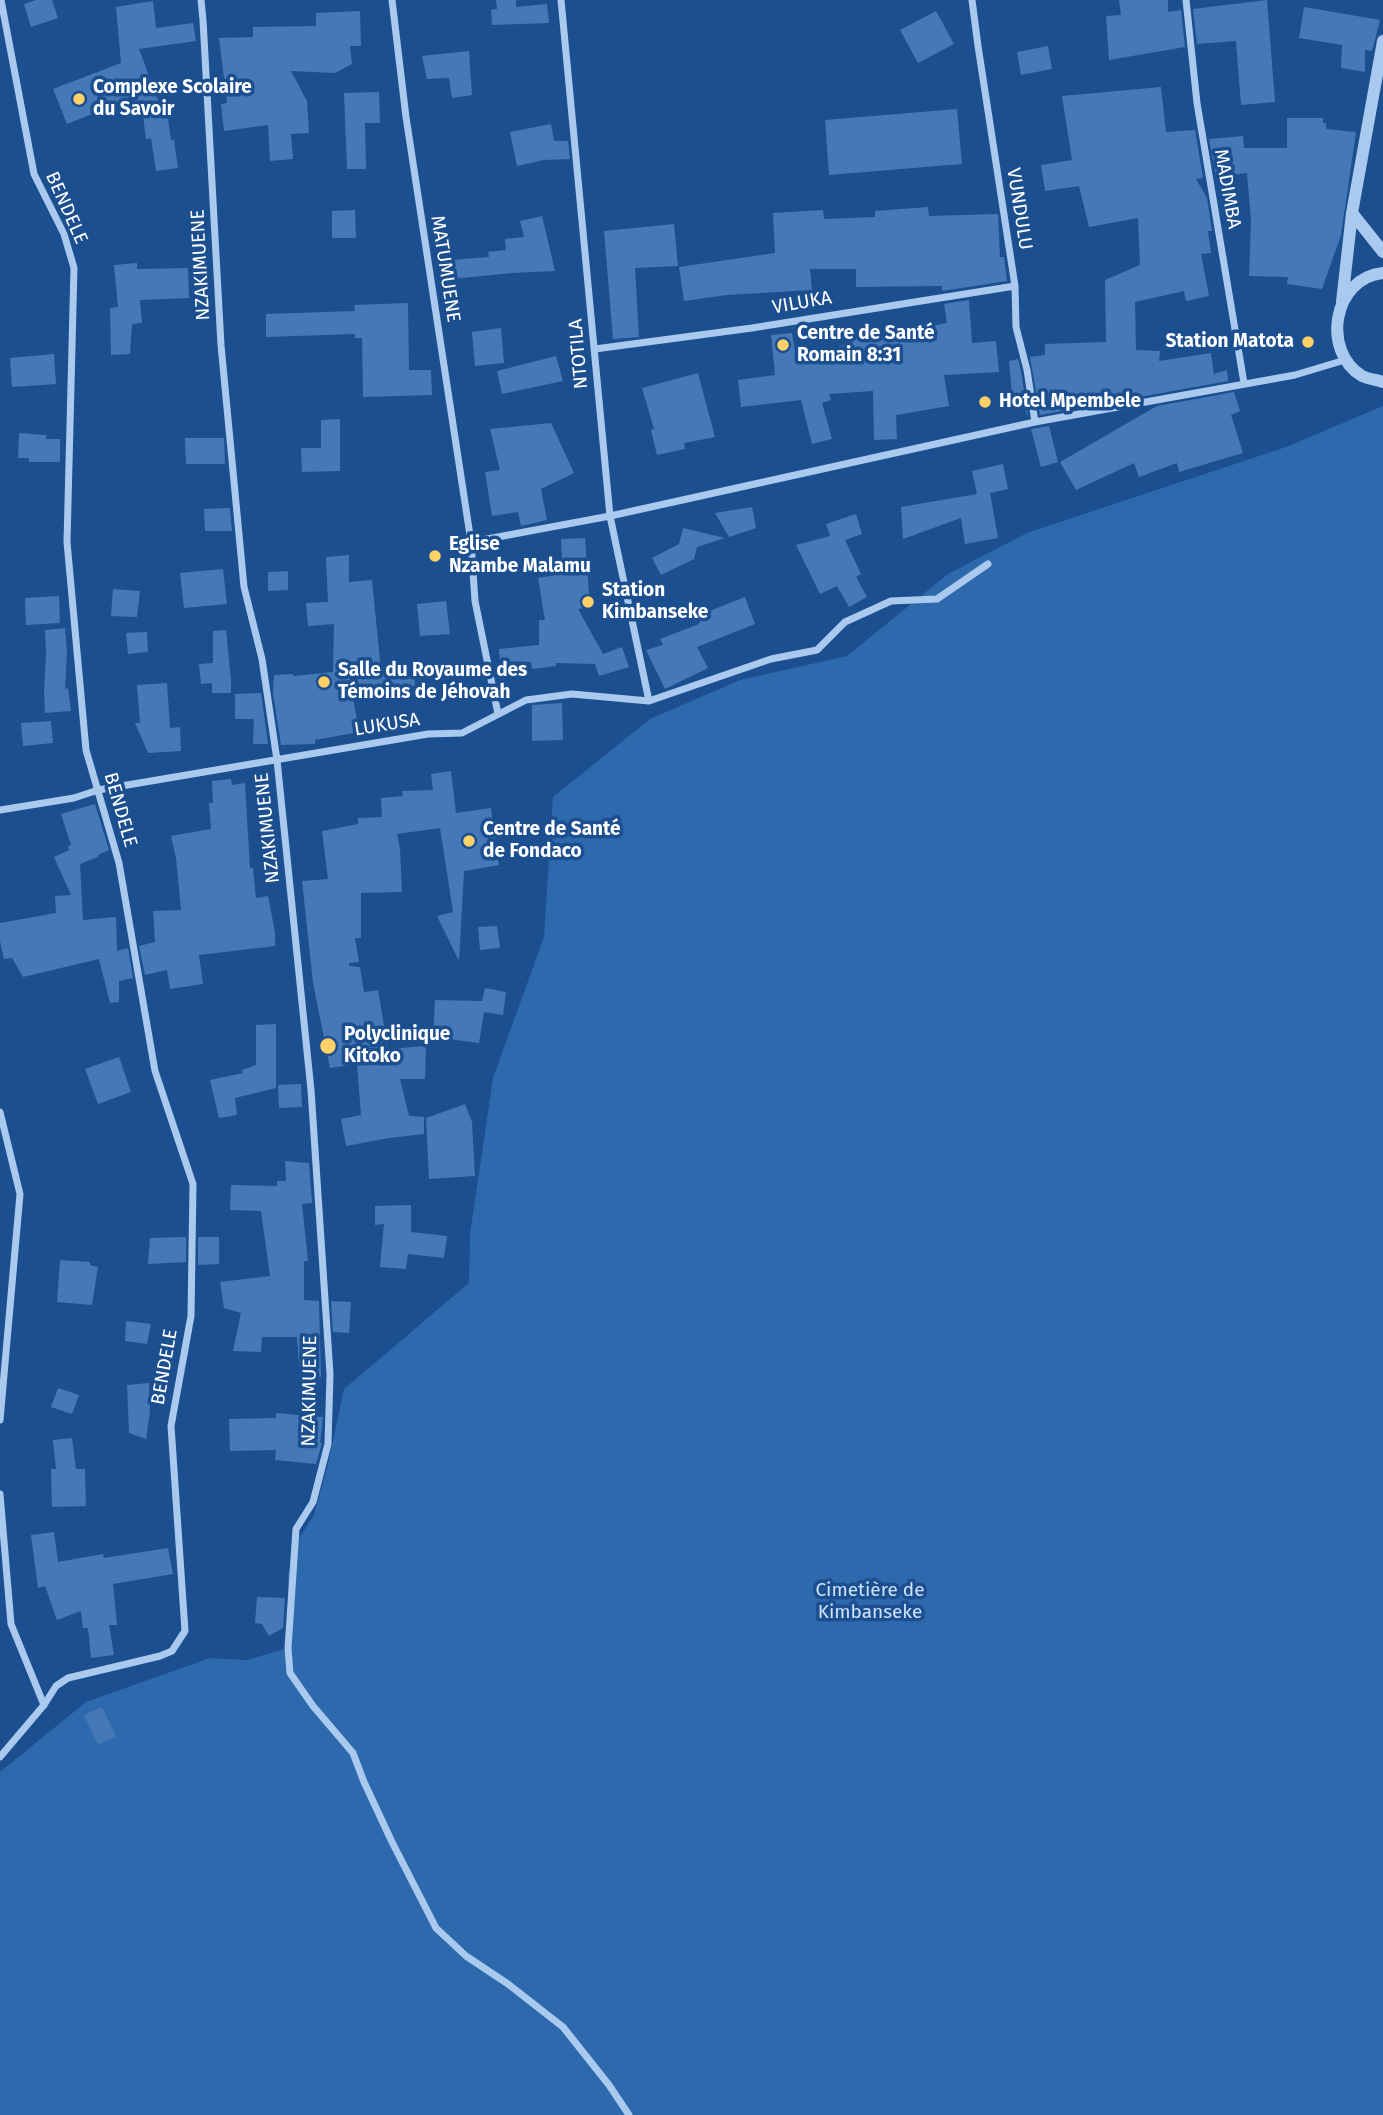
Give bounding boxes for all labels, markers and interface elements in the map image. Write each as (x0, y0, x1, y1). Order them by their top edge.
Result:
place label: Complexe Scolaire du Savoir (93, 77, 252, 121)
marker: Complexe Scolaire du Savoir (71, 91, 87, 107)
street label: MADIMBA (1209, 147, 1245, 231)
street label: VUNDULU (1001, 166, 1037, 252)
street label: BENDELE (40, 168, 92, 248)
street label: NZAKIMUENE (187, 209, 215, 321)
street label: MATUMUENE (425, 214, 465, 324)
street label: VILUKA (771, 287, 833, 319)
street label: NTOTILA (565, 318, 593, 390)
place label: Centre de Santé Romain 8:31 (797, 323, 934, 367)
place label: Station Matota (1165, 331, 1294, 353)
marker: Station Matota (1300, 334, 1316, 350)
marker: Centre de Santé Romain 8:31 (775, 337, 791, 353)
place label: Hotel Mpembele (999, 391, 1141, 413)
marker: Hotel Mpembele (977, 394, 993, 410)
place label: Eglise Nzambe Malamu (449, 534, 591, 578)
marker: Eglise Nzambe Malamu (427, 548, 443, 564)
place label: Station Kimbanseke (602, 580, 708, 624)
marker: Station Kimbanseke (580, 594, 596, 610)
place label: Salle du Royaume des Témoins de Jéhovah (338, 660, 527, 704)
marker: Salle du Royaume des Témoins de Jéhovah (316, 674, 332, 690)
street label: LUKUSA (353, 709, 421, 741)
street label: BENDELE (98, 770, 142, 850)
street label: NZAKIMUENE (251, 771, 285, 885)
place label: Centre de Santé de Fondaco (483, 819, 620, 863)
marker: Centre de Santé de Fondaco (461, 833, 477, 849)
place label: Polyclinique Kitoko (344, 1024, 450, 1068)
marker: Polyclinique Kitoko (318, 1036, 338, 1056)
street label: BENDELE (147, 1327, 183, 1407)
street label: NZAKIMUENE (298, 1335, 322, 1447)
park label: Cimetière de Kimbanseke (815, 1580, 925, 1624)

